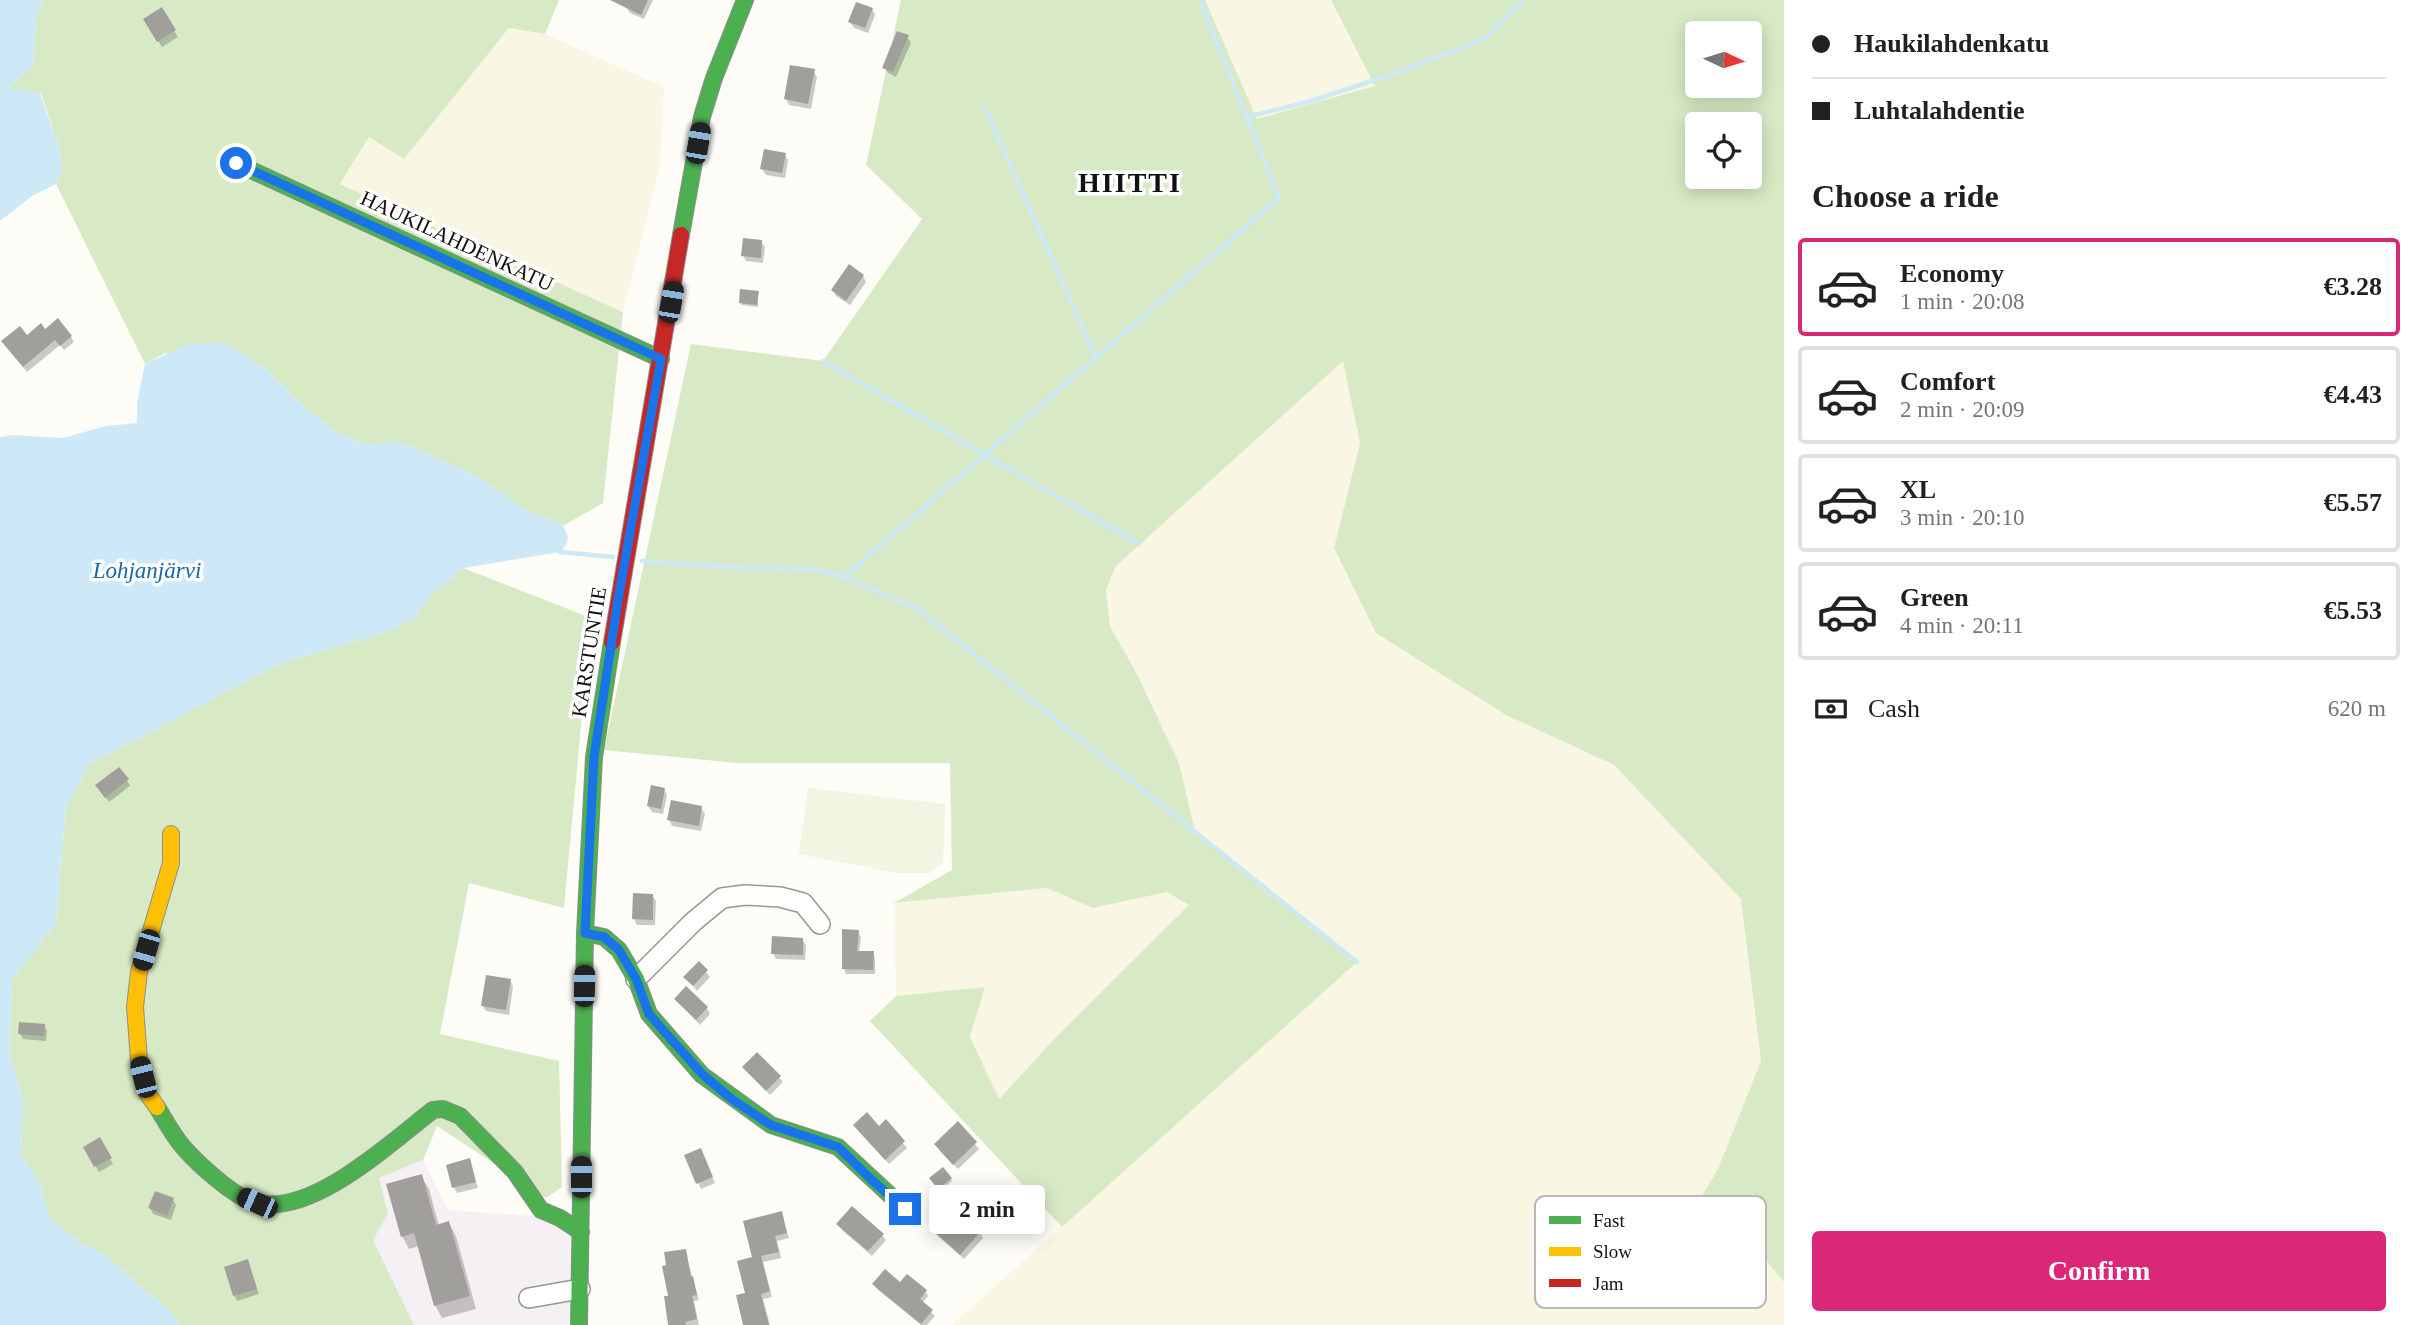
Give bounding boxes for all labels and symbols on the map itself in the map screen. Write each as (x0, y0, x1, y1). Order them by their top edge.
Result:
north arrow (1685, 21, 1762, 98)
car (685, 120, 712, 166)
route start (220, 147, 252, 179)
district label: HIITTI (1078, 167, 1182, 198)
street label: HAUKILAHDENKATU (357, 186, 557, 296)
car (658, 279, 685, 325)
water label: Lohjanjärvi (92, 558, 201, 583)
street label: KARSTUNTIE (567, 585, 611, 719)
car (131, 927, 162, 973)
car (574, 965, 595, 1007)
car (128, 1054, 159, 1100)
car (571, 1156, 592, 1198)
callout: 2 min (930, 1184, 1045, 1234)
car (234, 1185, 281, 1221)
route end (889, 1193, 921, 1225)
legend (1535, 1196, 1766, 1308)
text: Fast (1593, 1210, 1625, 1231)
text: Slow (1593, 1241, 1632, 1262)
text: Jam (1593, 1273, 1624, 1294)

